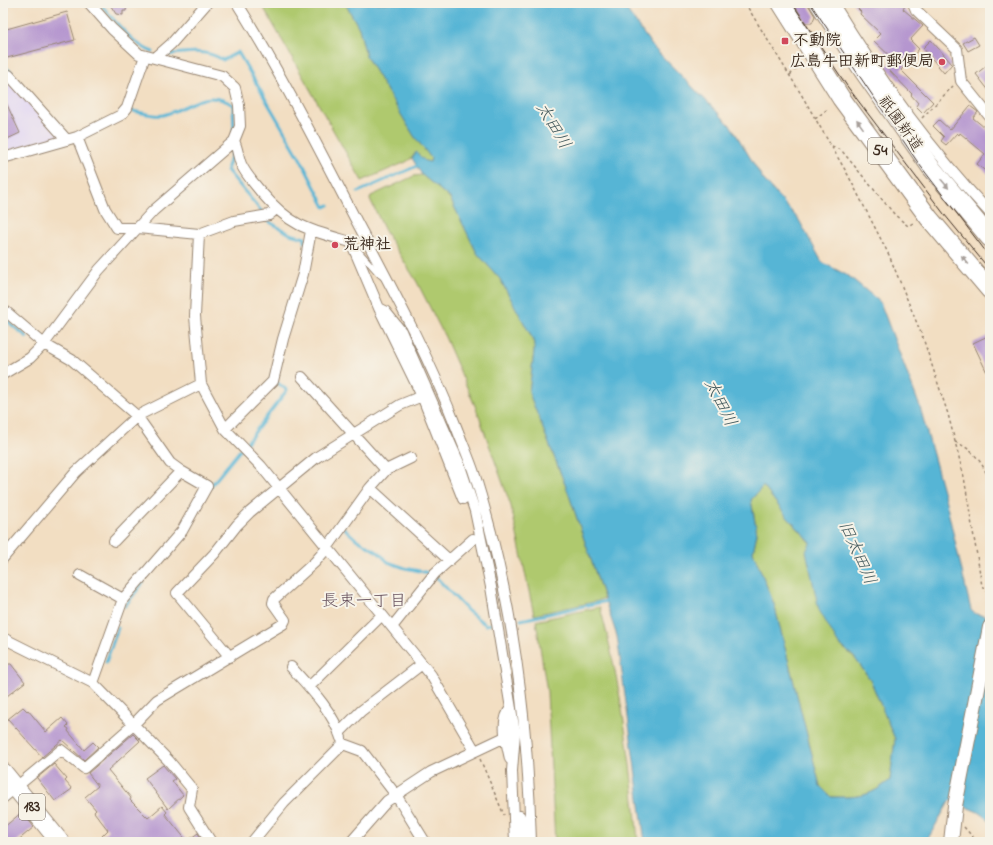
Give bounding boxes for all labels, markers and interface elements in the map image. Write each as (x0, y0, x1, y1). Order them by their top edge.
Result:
place label: 不動院 (793, 29, 841, 53)
marker: 不動院 (780, 36, 790, 46)
place label: 広島牛田新町郵便局 (790, 50, 934, 74)
marker: 広島牛田新町郵便局 (937, 57, 947, 67)
street label: 祇園新道 (872, 91, 928, 157)
water label: 太田川 (529, 98, 577, 154)
one-way arrow (856, 118, 864, 129)
road number: 54 (868, 138, 892, 164)
one-way arrow (940, 179, 949, 189)
place label: 荒神社 (343, 233, 391, 257)
marker: 荒神社 (330, 240, 340, 250)
one-way arrow (960, 255, 969, 265)
water label: 太田川 (697, 375, 743, 431)
water label: 旧太田川 (832, 517, 882, 589)
district label: 長束一丁目 (322, 589, 407, 614)
road number: 183 (19, 794, 45, 820)

